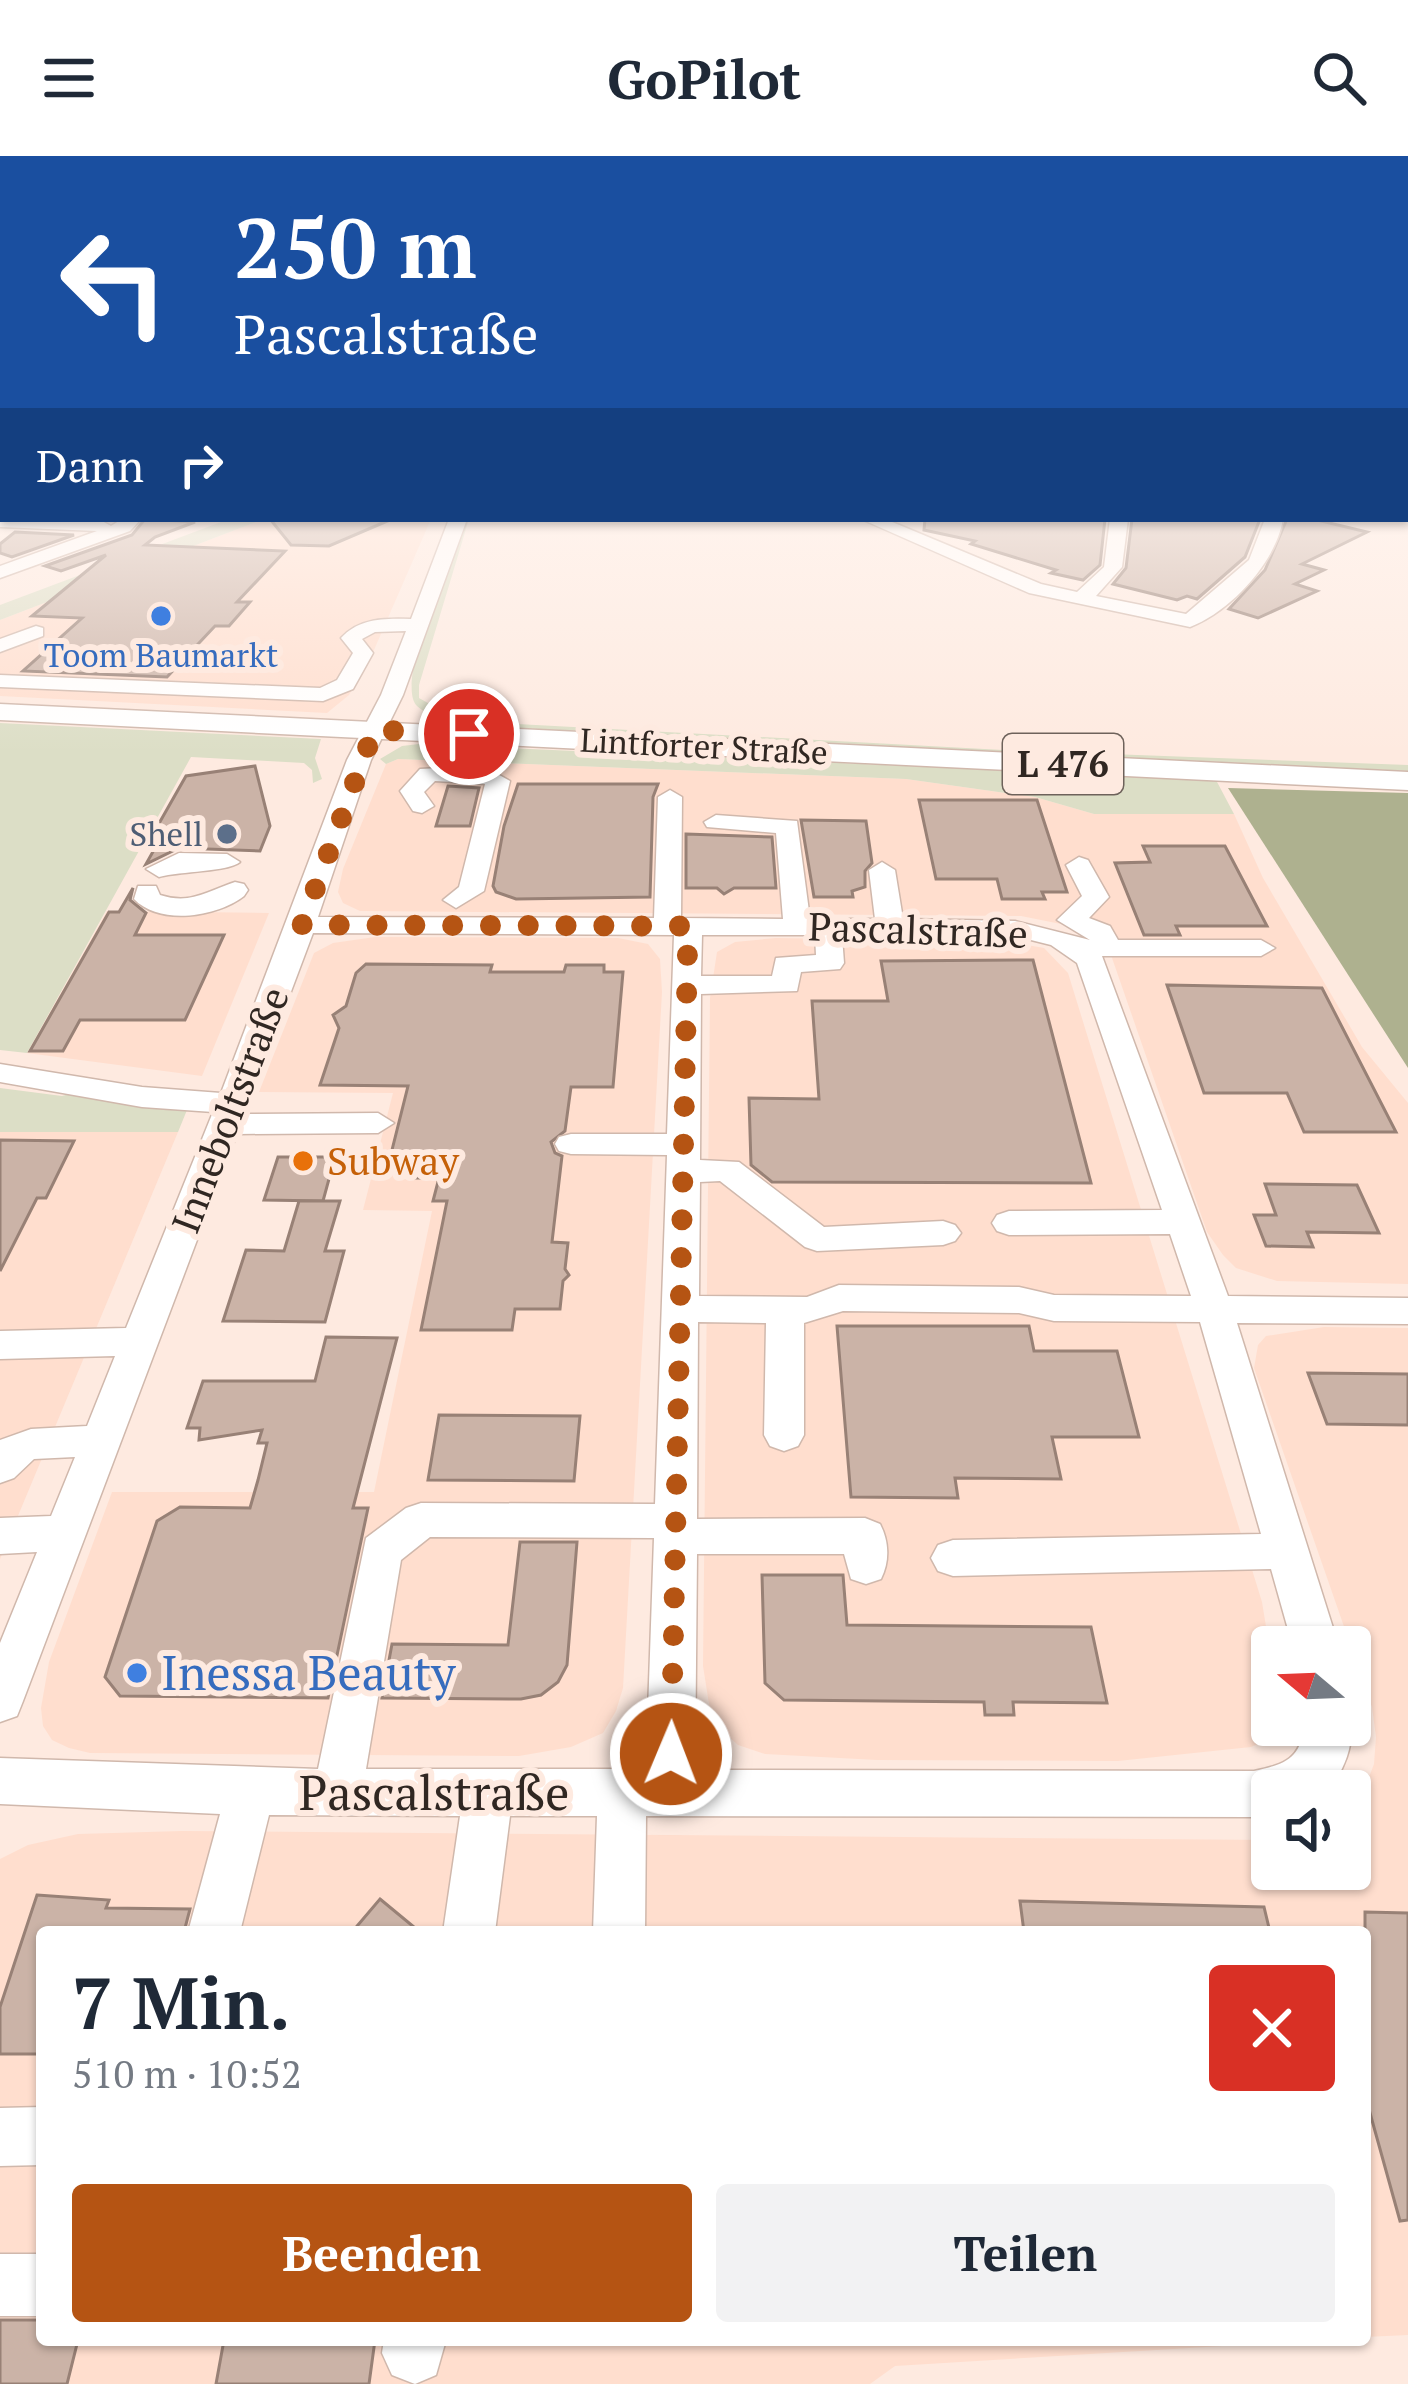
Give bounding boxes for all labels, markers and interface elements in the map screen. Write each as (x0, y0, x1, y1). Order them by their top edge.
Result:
text: GoPilot (607, 43, 801, 114)
icon: menu (36, 45, 102, 111)
icon: search (1306, 45, 1372, 111)
text: 250 m (234, 191, 477, 302)
icon: left (36, 204, 192, 360)
text: Pascalstraße (234, 298, 539, 369)
icon: right (168, 432, 234, 498)
text: Dann (36, 435, 144, 495)
marker: Toom Baumarkt (148, 603, 174, 629)
place label: Toom Baumarkt (44, 633, 278, 676)
pin (418, 683, 520, 785)
icon: arrive (436, 701, 502, 767)
street label: Lintforter Straße (579, 718, 829, 773)
road number: L 476 (1003, 734, 1123, 794)
place label: Shell (129, 812, 203, 855)
marker: Shell (214, 821, 240, 847)
street label: Pascalstraße (807, 899, 1029, 959)
street label: Inneboltstraße (158, 979, 300, 1240)
place label: Subway (327, 1134, 460, 1186)
marker: Subway (290, 1148, 316, 1174)
north arrow (1251, 1626, 1371, 1746)
map controls (1251, 1626, 1371, 1890)
place label: Inessa Beauty (161, 1640, 456, 1704)
marker: Inessa Beauty (124, 1660, 150, 1686)
position arrow (608, 1691, 734, 1817)
street label: Pascalstraße (299, 1760, 569, 1824)
button: sound (1251, 1770, 1371, 1890)
text: 7 Min. (72, 1954, 291, 2050)
button: close (1209, 1965, 1335, 2091)
text: 510 m · 10:52 (72, 2047, 302, 2099)
button: Beenden (72, 2184, 692, 2322)
button: Teilen (716, 2184, 1335, 2322)

